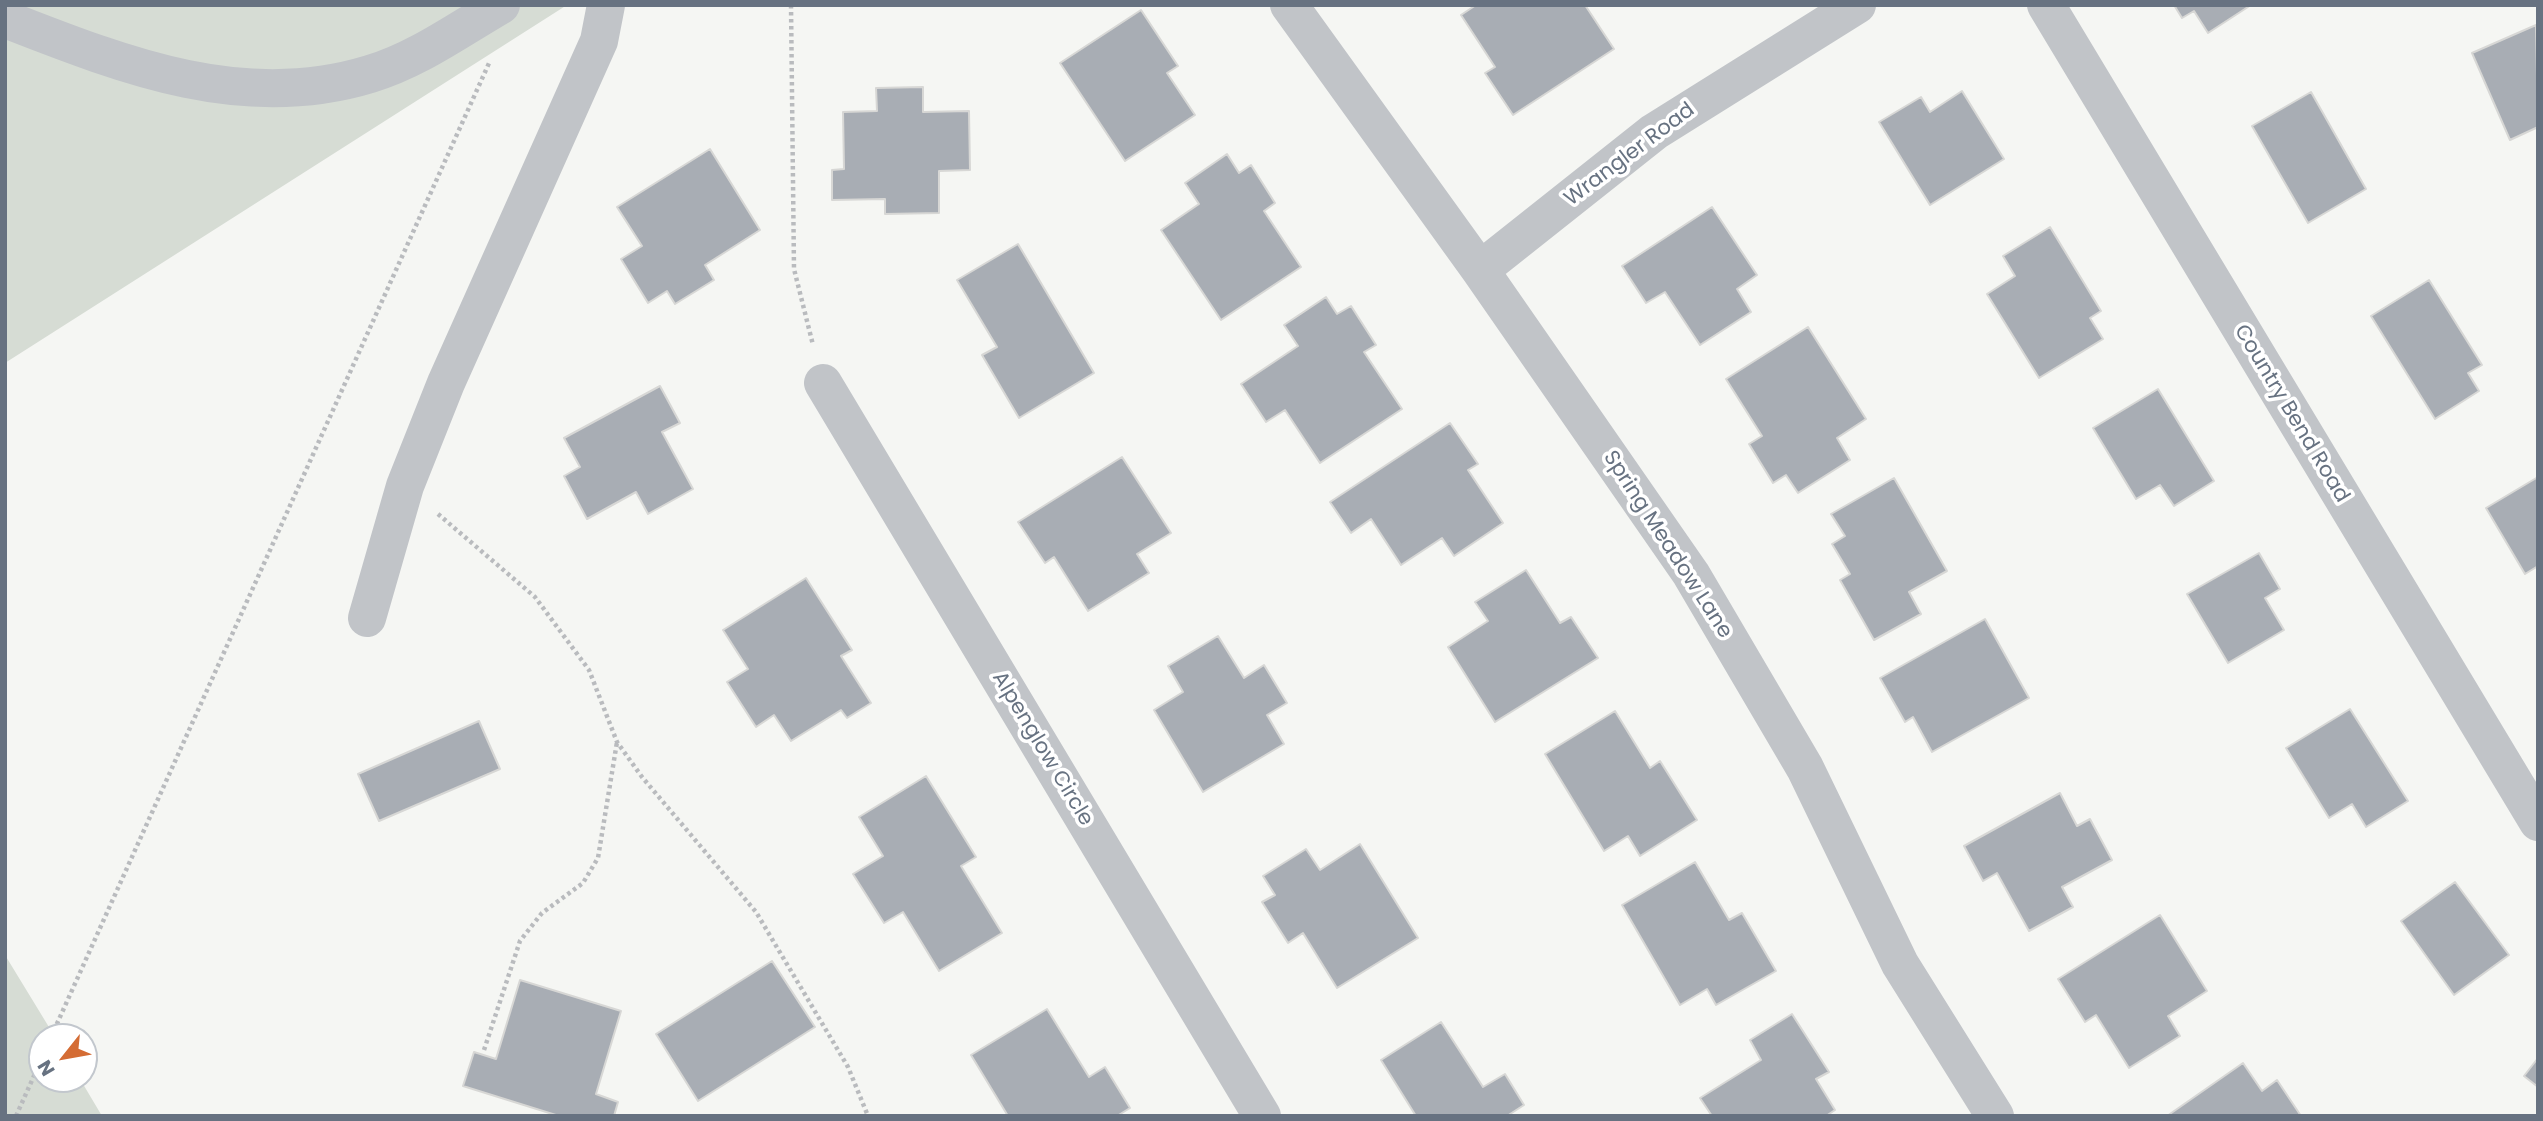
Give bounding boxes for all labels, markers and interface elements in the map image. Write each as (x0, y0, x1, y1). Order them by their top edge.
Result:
street label: Wrangler Road (1560, 98, 1700, 212)
street label: Country Bend Road (2228, 320, 2354, 508)
street label: Spring Meadow Lane (1597, 447, 1737, 643)
street label: Alpenglow Circle (986, 667, 1098, 831)
north arrow (28, 1023, 98, 1093)
text: N (31, 1055, 62, 1081)

